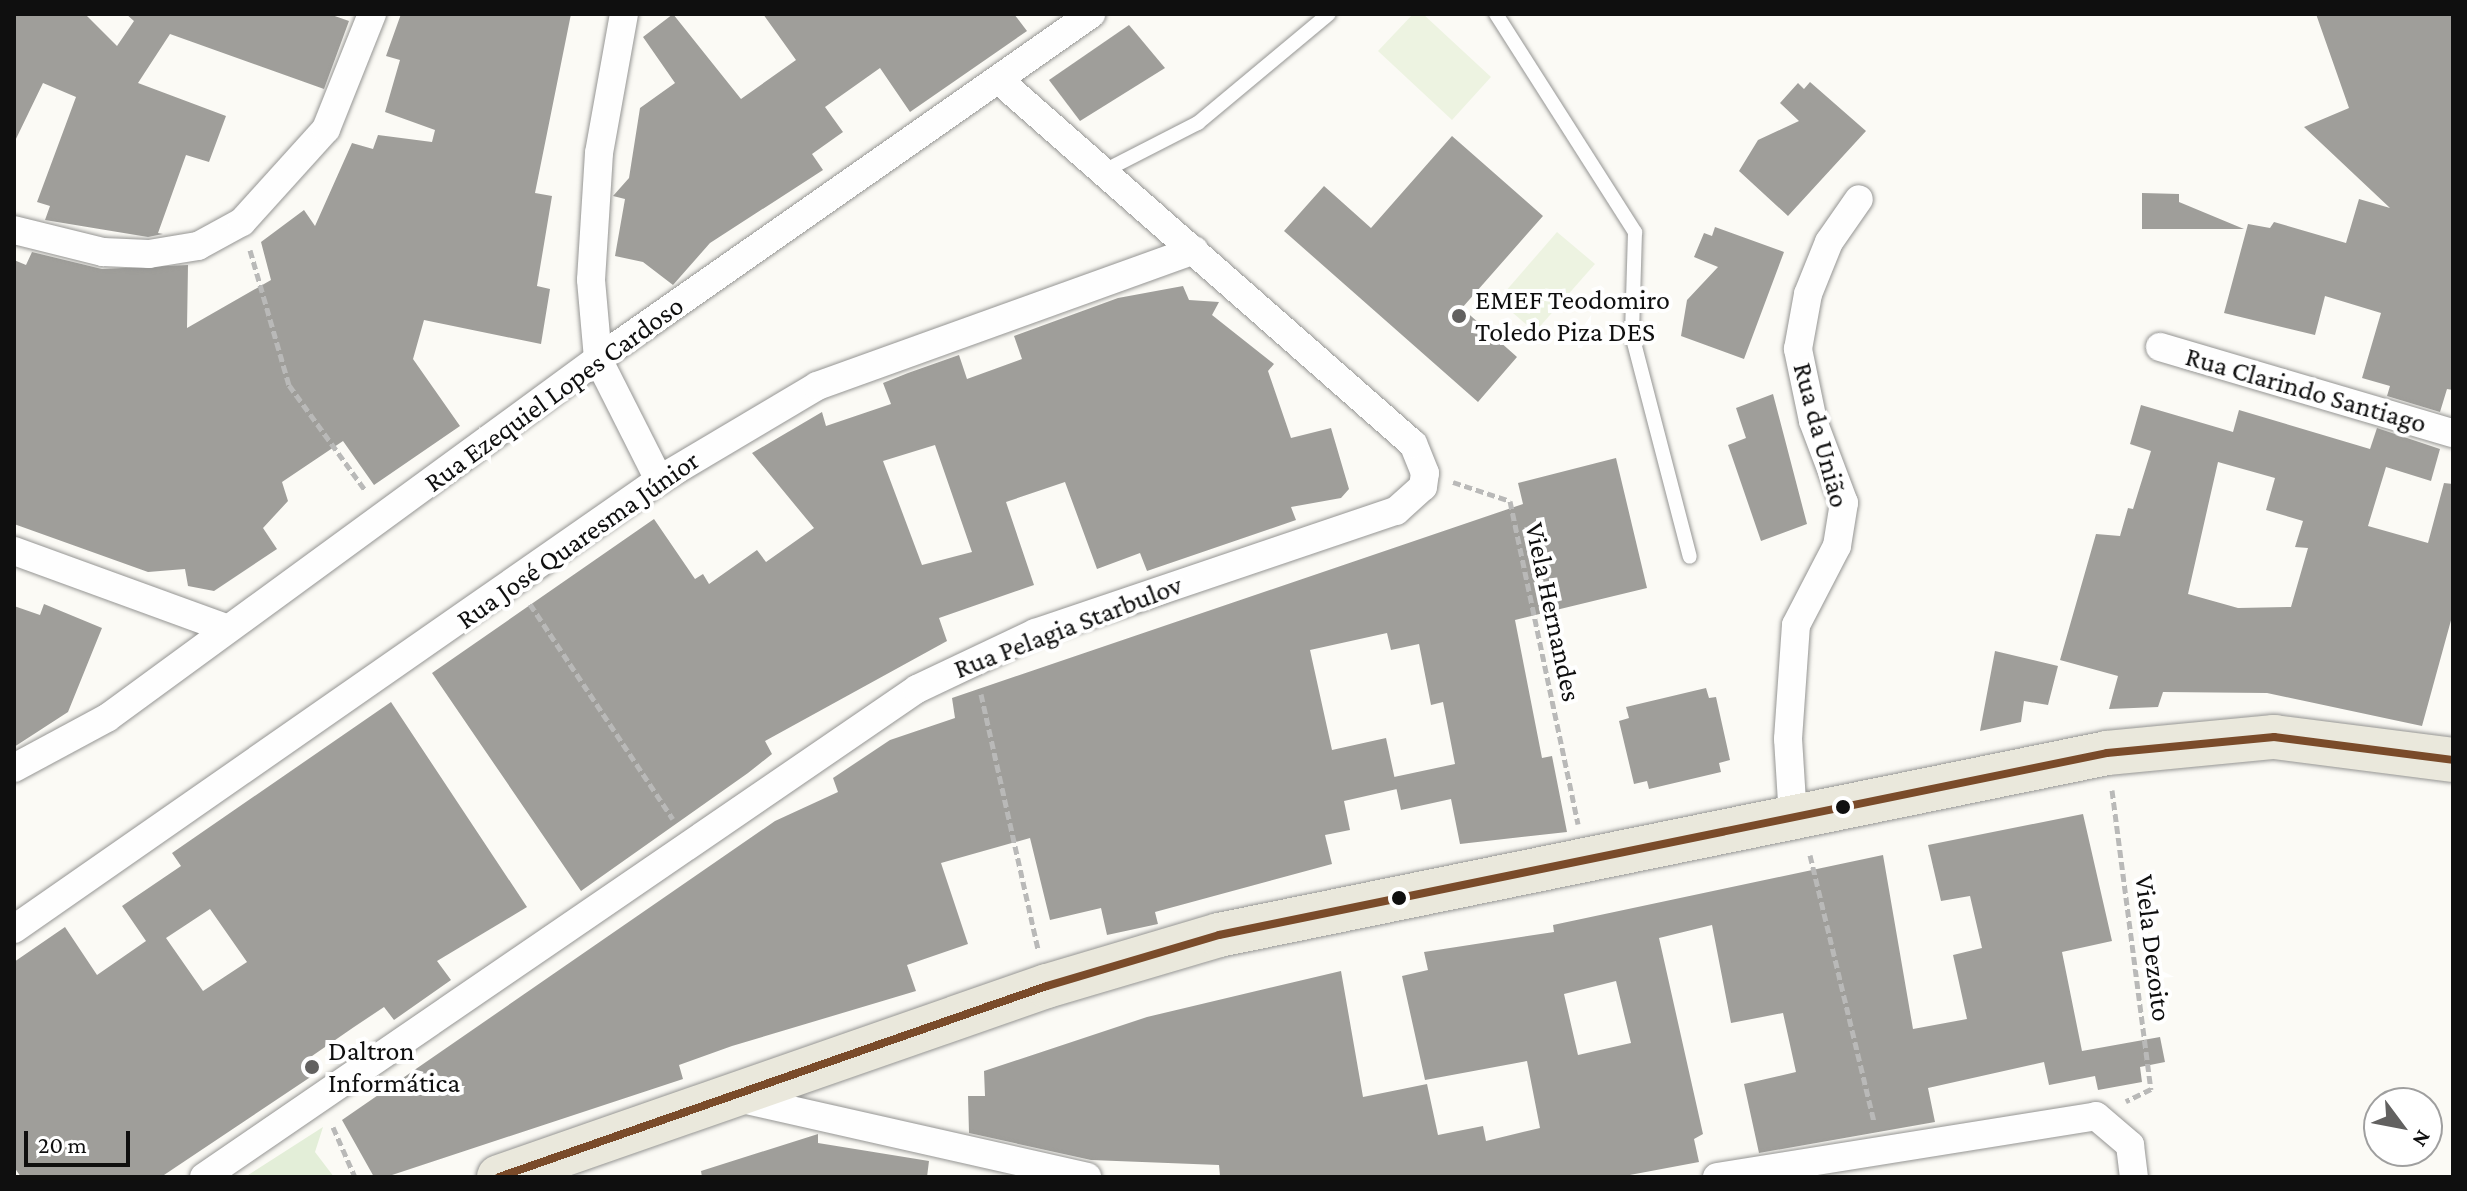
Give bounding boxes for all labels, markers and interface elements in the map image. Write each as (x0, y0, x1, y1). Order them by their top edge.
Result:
place label: EMEF Teodomiro Toledo Piza DES (1475, 283, 1670, 349)
street label: Rua Ezequiel Lopes Cardoso (418, 289, 690, 499)
marker: EMEF Teodomiro Toledo Piza DES (1450, 307, 1468, 325)
street label: Rua Clarindo Santiago (2182, 340, 2430, 440)
street label: Rua da União (1786, 359, 1856, 511)
street label: Rua José Quaresma Júnior (450, 444, 706, 636)
street label: Viela Hernandes (1518, 519, 1588, 705)
street label: Rua Pelagia Starbulov (949, 568, 1187, 686)
unlabelled marker (1835, 799, 1851, 815)
street label: Viela Dezoito (2127, 873, 2179, 1023)
unlabelled marker (1391, 890, 1407, 906)
place label: Daltron Informática (328, 1034, 460, 1100)
marker: Daltron Informática (303, 1058, 321, 1076)
north arrow (2363, 1087, 2443, 1167)
scale bar (28, 1115, 134, 1165)
text: N (2408, 1126, 2437, 1152)
text: 20 m (38, 1131, 87, 1158)

